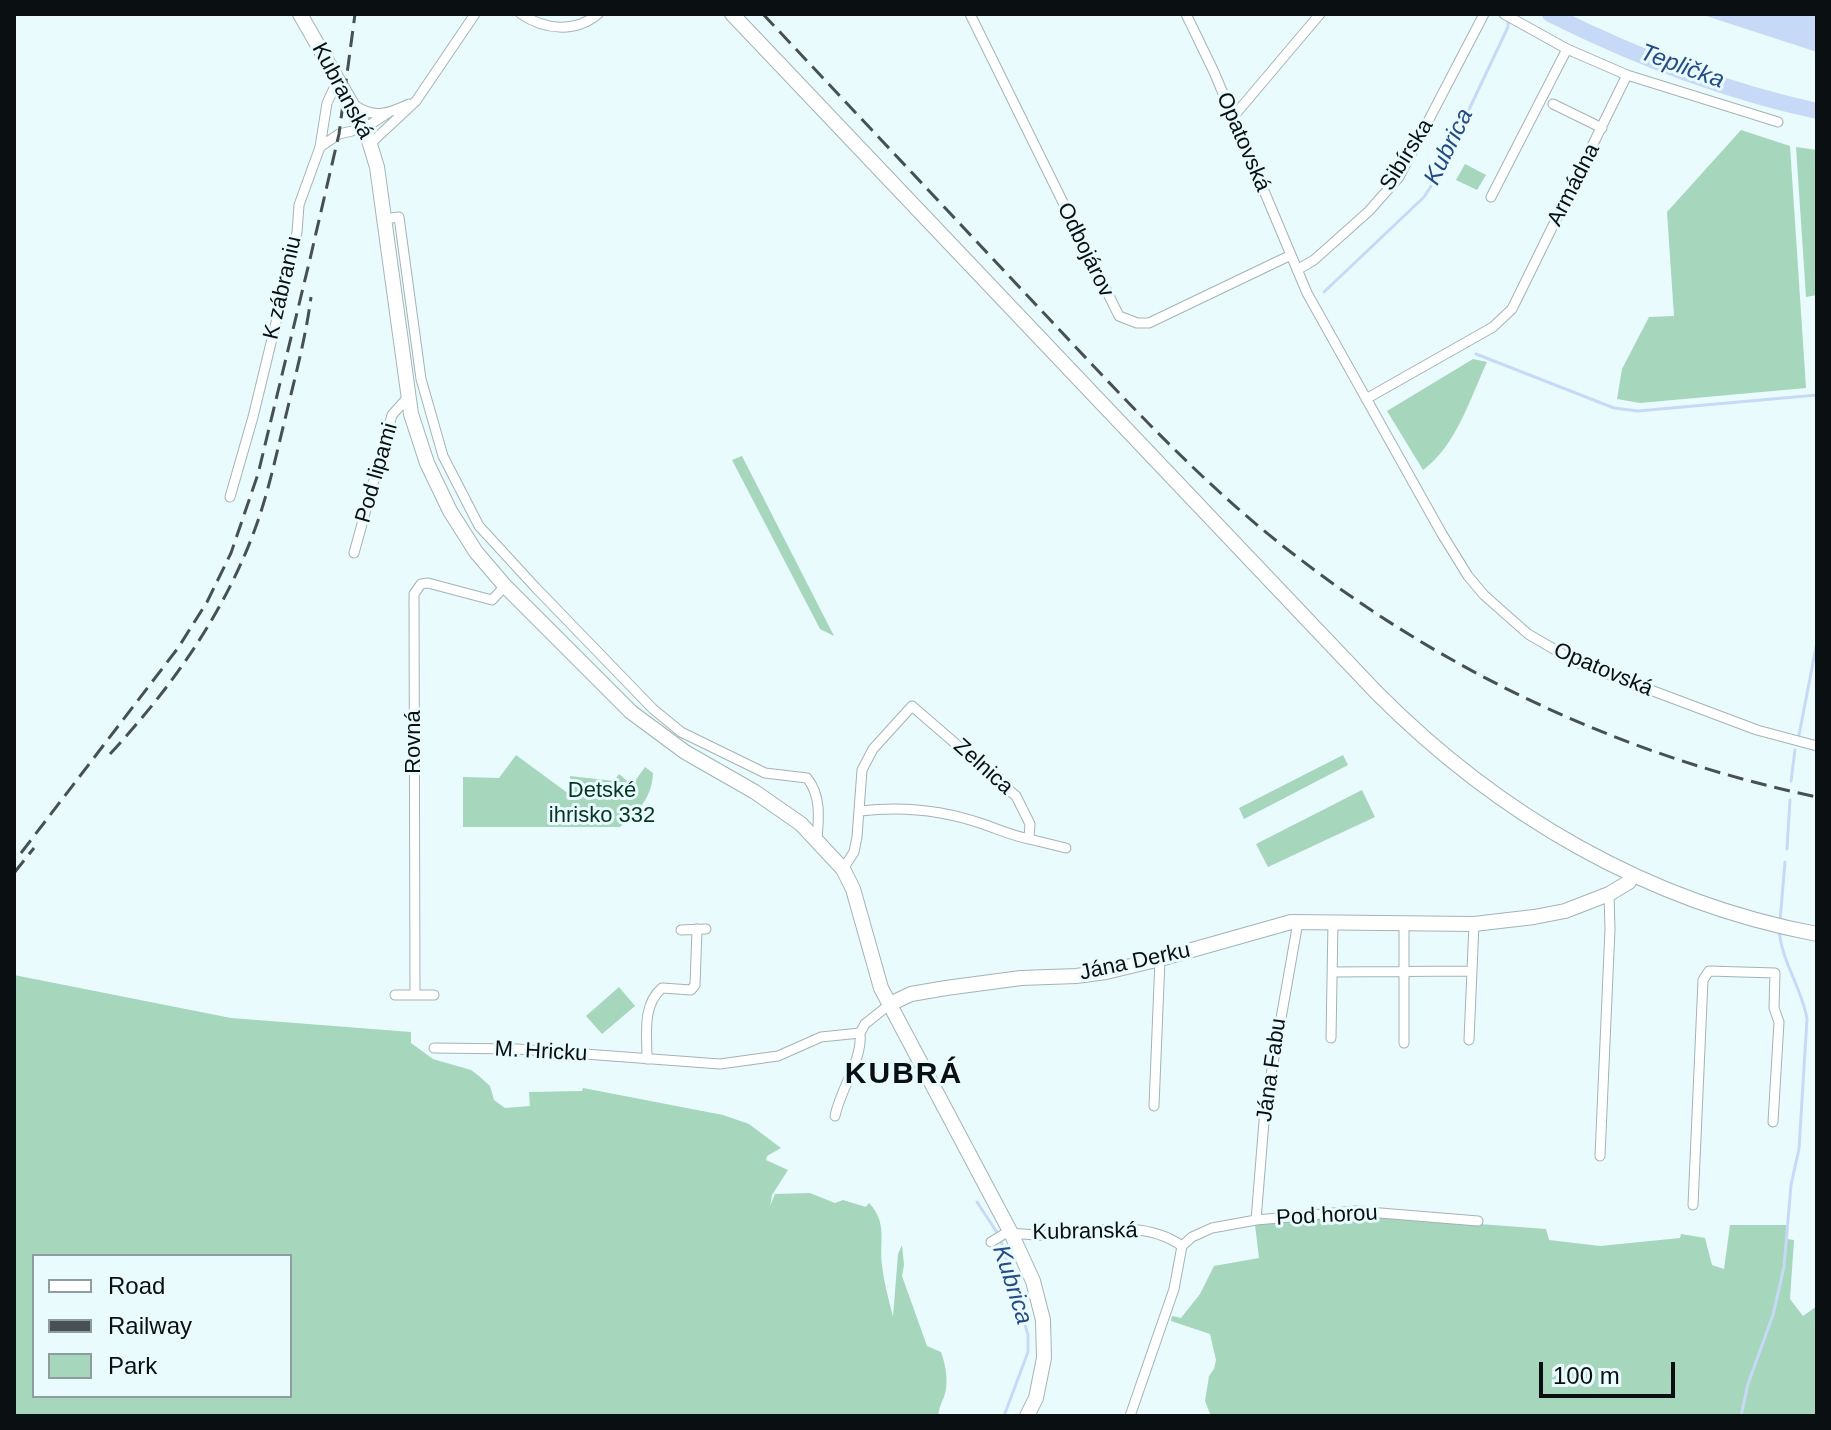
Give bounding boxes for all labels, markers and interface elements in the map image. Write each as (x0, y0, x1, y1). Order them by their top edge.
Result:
street label: Kubranská (306, 38, 378, 144)
water label: Teplička (1636, 39, 1728, 95)
street label: Opatovská (1210, 88, 1276, 196)
water label: Kubrica (1418, 104, 1480, 190)
street label: Sibírska (1375, 114, 1439, 196)
street label: Armádna (1542, 139, 1606, 231)
street label: Odbojárov (1051, 199, 1119, 301)
street label: K zábraniu (258, 234, 308, 342)
street label: Pod lipami (350, 420, 404, 526)
street label: Opatovská (1549, 637, 1657, 703)
street label: Rovná (401, 710, 427, 774)
street label: Zelnica (948, 733, 1018, 801)
park label: Detské ihrisko 332 (549, 778, 655, 830)
street label: Jána Derku (1077, 937, 1193, 987)
street label: Jána Fabu (1252, 1017, 1292, 1123)
street label: M. Hricku (494, 1036, 588, 1068)
district label: KUBRÁ (845, 1057, 963, 1093)
street label: Pod horou (1276, 1200, 1378, 1232)
street label: Kubranská (1032, 1218, 1138, 1246)
water label: Kubrica (986, 1242, 1038, 1328)
legend (32, 1254, 292, 1398)
text: Road (108, 1272, 165, 1299)
text: Railway (108, 1312, 192, 1339)
scale bar (1543, 1346, 1679, 1396)
text: Park (108, 1352, 157, 1379)
text: 100 m (1553, 1362, 1620, 1389)

